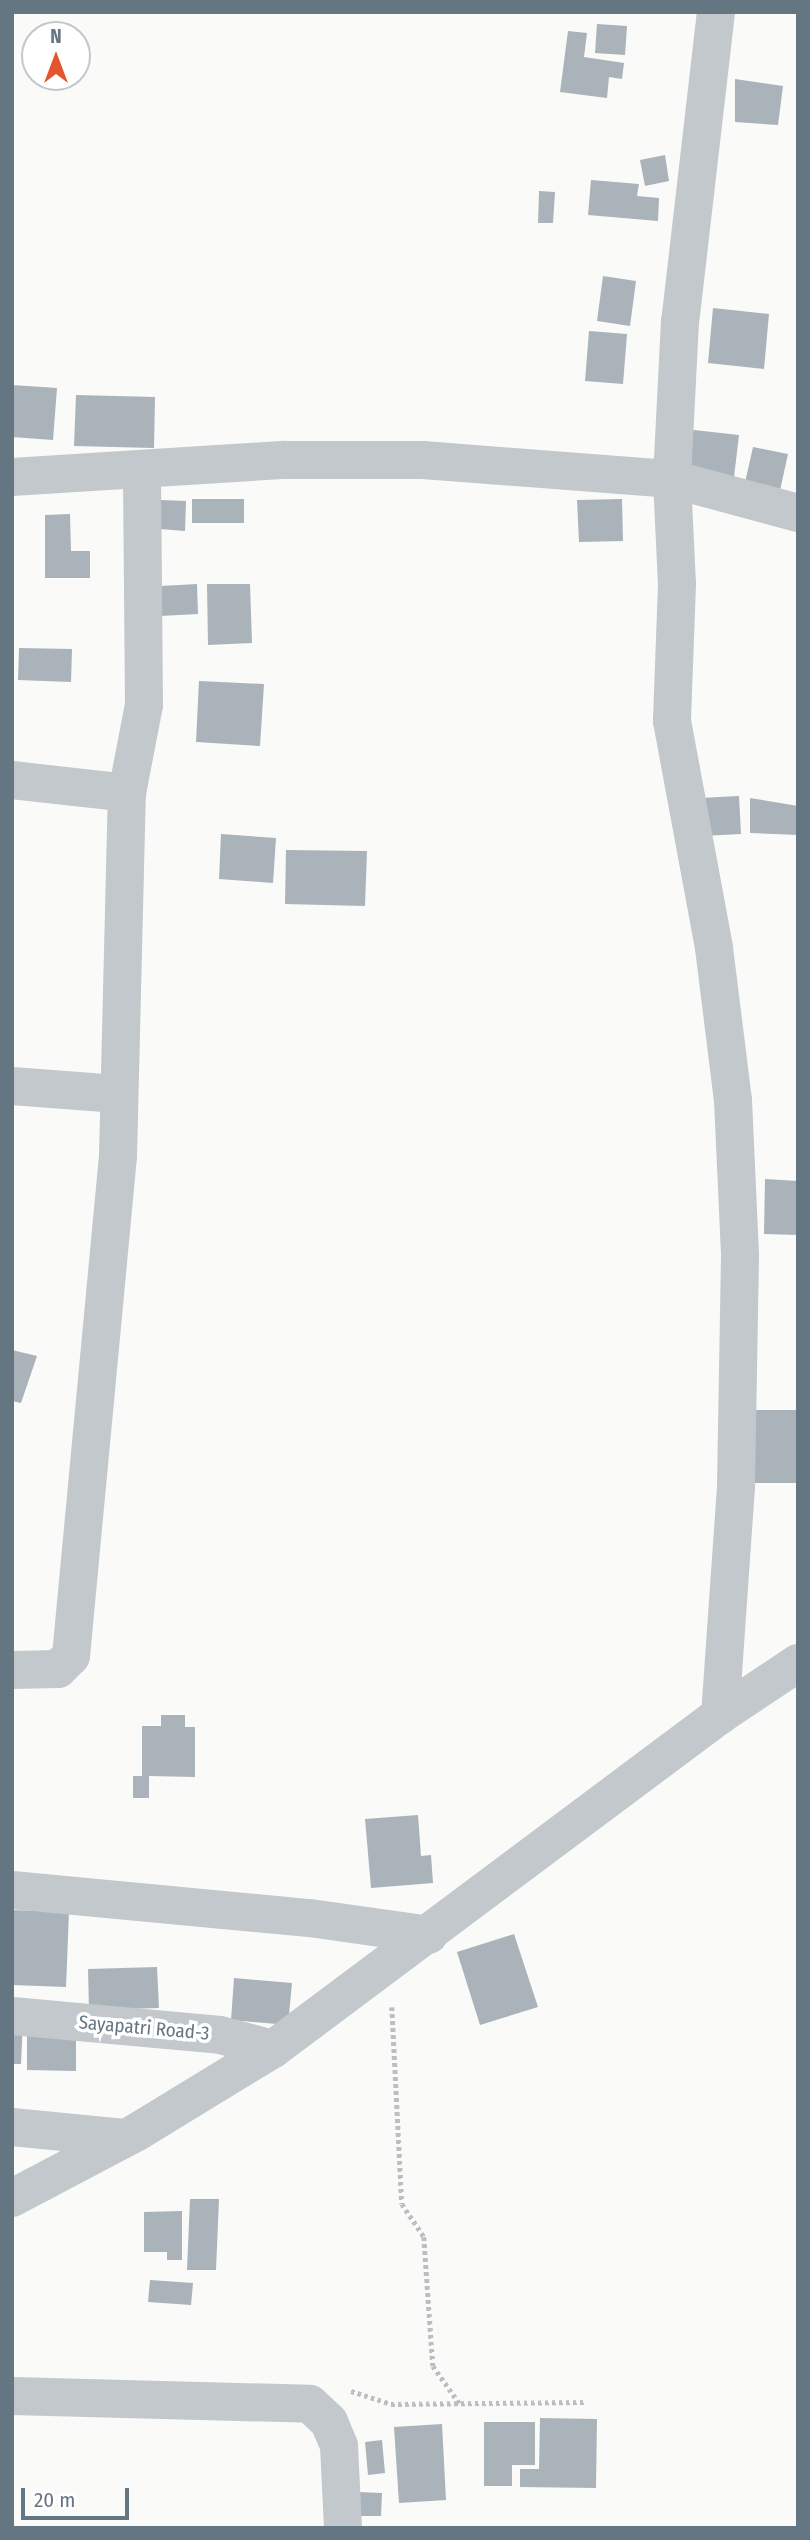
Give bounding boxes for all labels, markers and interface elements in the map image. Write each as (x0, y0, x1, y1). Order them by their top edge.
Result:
north arrow (21, 21, 91, 91)
text: N (50, 25, 62, 48)
street label: Sayapatri Road-3 (78, 2011, 210, 2045)
scale bar (24, 2474, 133, 2518)
text: 20 m (34, 2487, 75, 2513)

